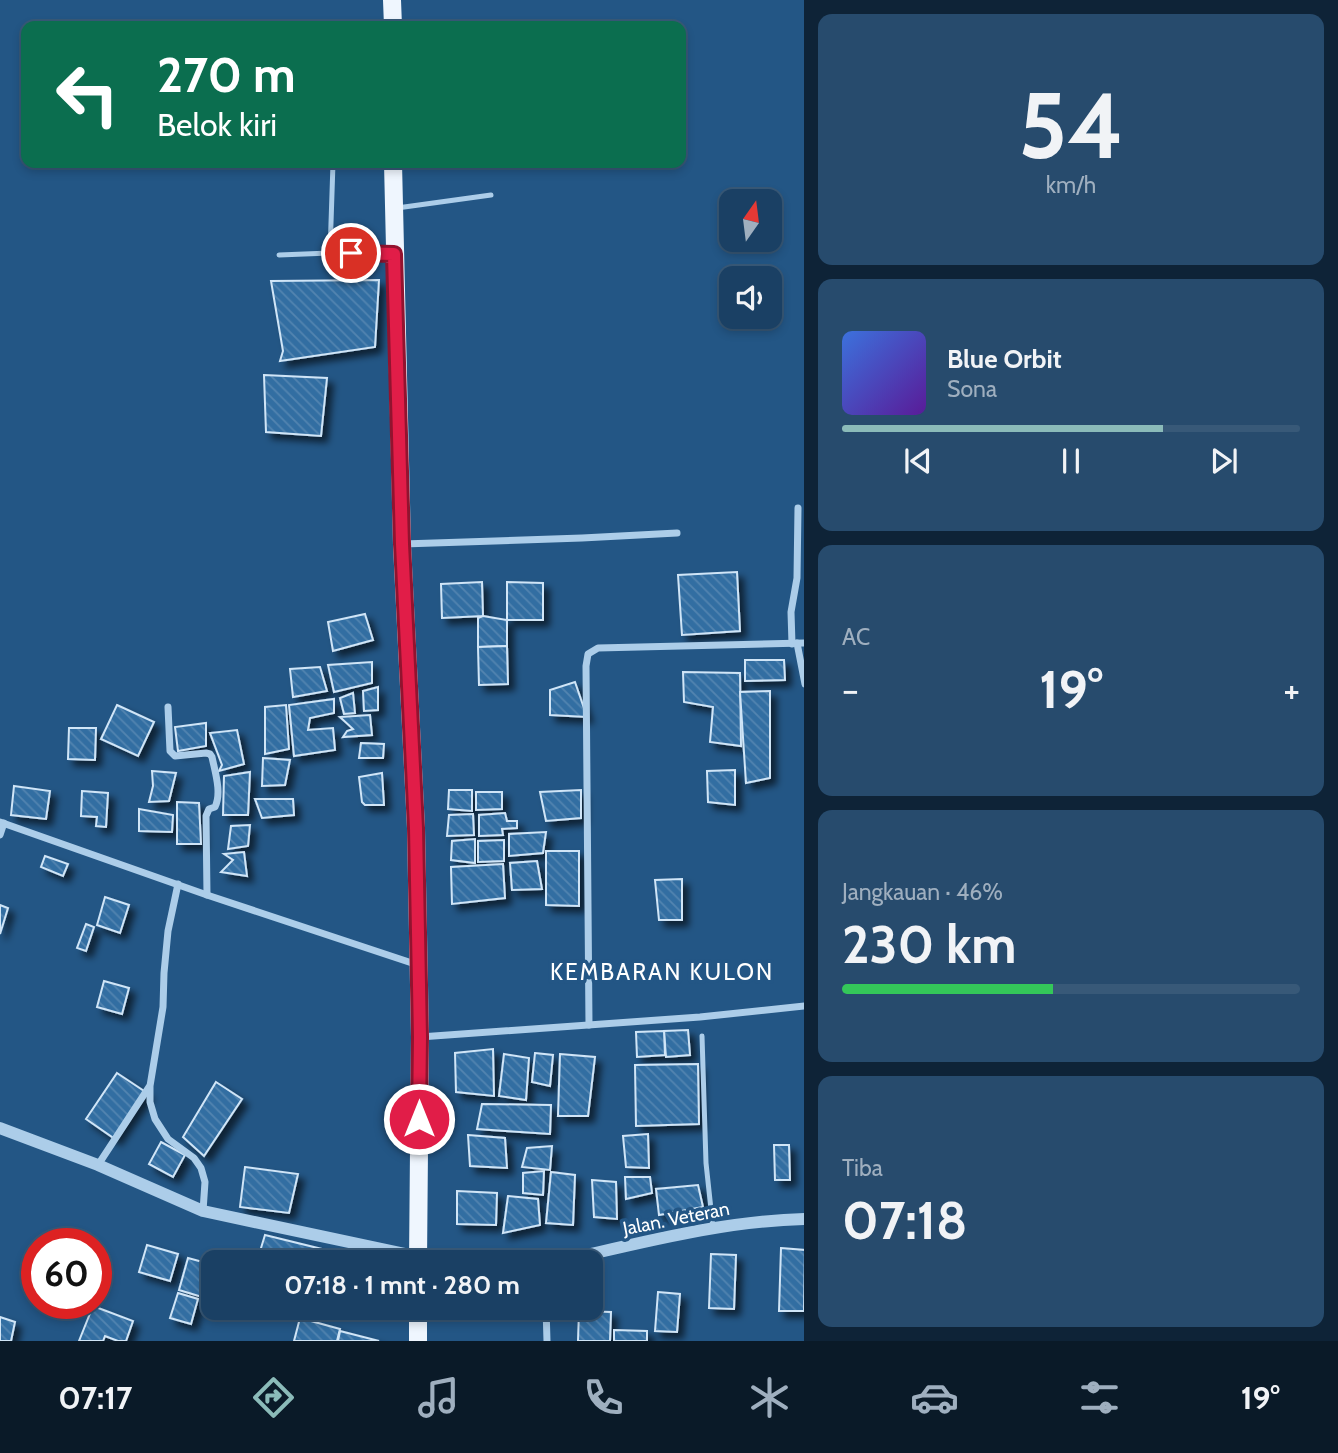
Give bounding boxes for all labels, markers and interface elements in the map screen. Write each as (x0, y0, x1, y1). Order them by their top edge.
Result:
text: 270 m (157, 45, 296, 104)
icon: left (42, 49, 133, 140)
text: 54 (1018, 70, 1124, 181)
text: Belok kiri (157, 105, 277, 144)
text: km/h (1046, 171, 1096, 199)
north arrow (719, 189, 782, 252)
map controls (719, 189, 782, 329)
pin (321, 223, 381, 283)
icon: arrive (332, 234, 370, 272)
button: sound (719, 266, 782, 329)
text: Blue Orbit (947, 343, 1062, 375)
text: Sona (947, 375, 997, 403)
icon: previous (899, 442, 937, 480)
icon: pause (1052, 442, 1090, 480)
icon: next (1205, 442, 1243, 480)
text: AC (842, 623, 870, 651)
text: 19° (1039, 658, 1103, 721)
text: − (842, 666, 859, 713)
text: + (1283, 666, 1300, 713)
text: Jangkauan · 46% (842, 878, 1003, 906)
text: 230 km (842, 913, 1016, 976)
district label: KEMBARAN KULON (550, 958, 774, 986)
position arrow (382, 1082, 456, 1156)
text: Tiba (842, 1154, 883, 1182)
text: 07:18 (842, 1189, 967, 1252)
street label: Jalan. Veteran (620, 1197, 731, 1240)
speed limit sign: 60 (21, 1228, 112, 1319)
text: 07:18 · 1 mnt · 280 m (284, 1269, 520, 1301)
icon: directions (249, 1373, 298, 1422)
icon: music (414, 1373, 463, 1422)
icon: phone (579, 1373, 628, 1422)
icon: climate (745, 1373, 794, 1422)
icon: car (910, 1373, 959, 1422)
icon: filters (1075, 1373, 1124, 1422)
text: 07:17 (58, 1378, 132, 1417)
text: 19° (1241, 1378, 1280, 1417)

